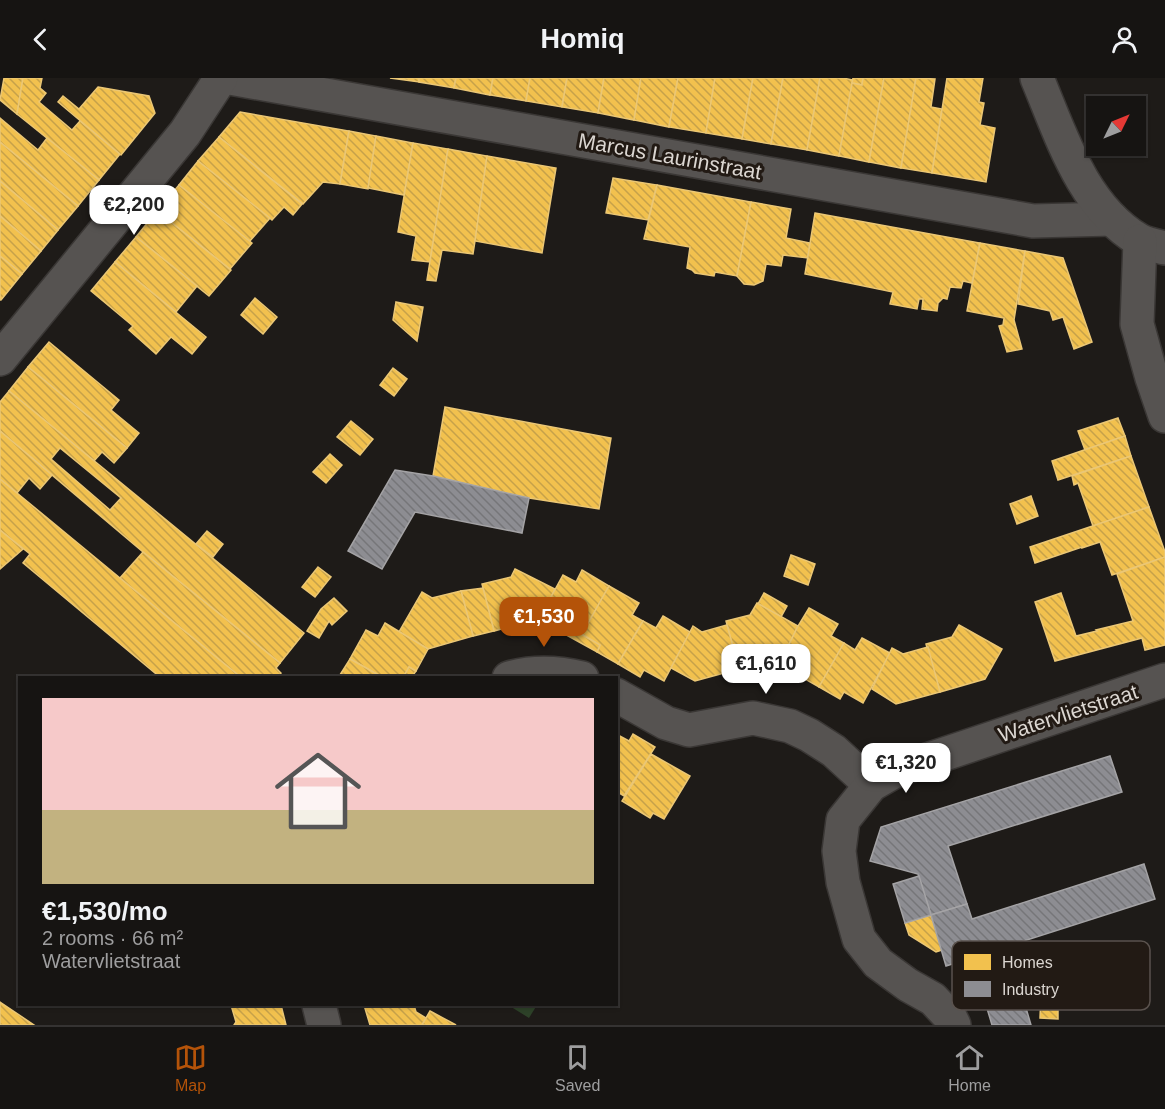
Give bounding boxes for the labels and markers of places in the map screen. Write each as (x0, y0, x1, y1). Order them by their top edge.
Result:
pin: €2,200 (85, 185, 183, 236)
pin: €1,530 (495, 597, 593, 648)
pin: €1,610 (717, 644, 815, 695)
pin: €1,320 (857, 743, 955, 794)

